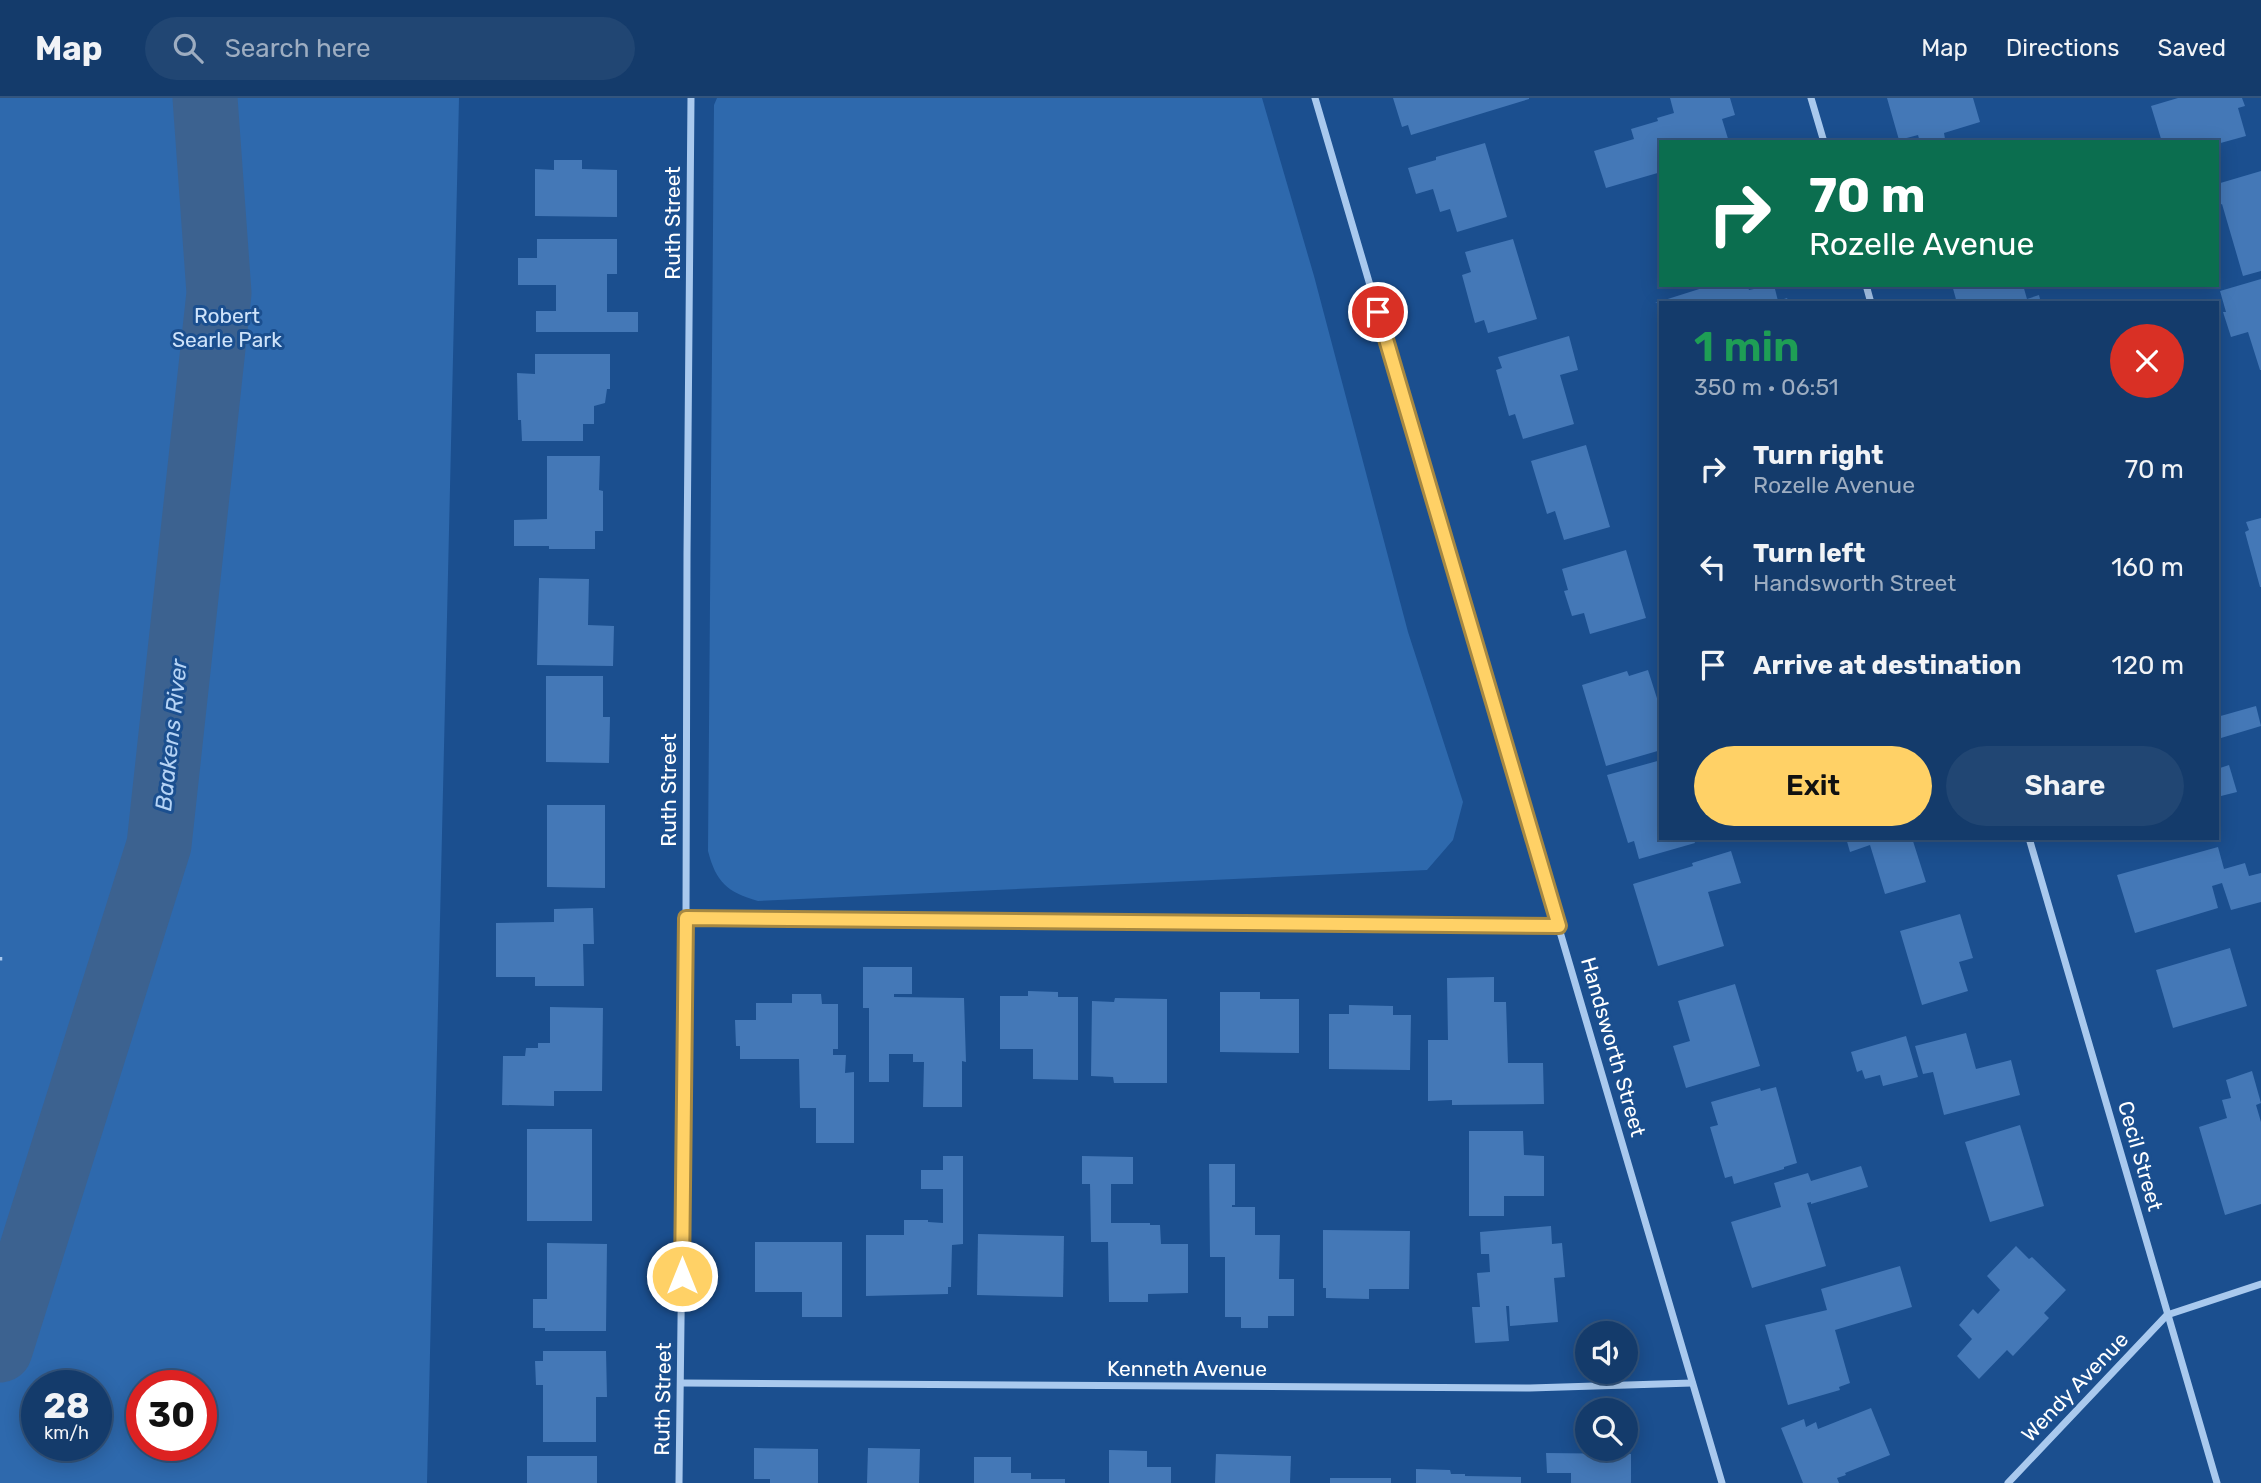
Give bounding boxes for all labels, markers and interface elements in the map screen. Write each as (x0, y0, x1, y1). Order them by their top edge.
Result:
search box (145, 17, 635, 80)
text: Map (35, 29, 103, 68)
icon: search (169, 29, 207, 67)
text: Search here (225, 33, 370, 64)
text: Map (1921, 34, 1968, 62)
text: Directions (2006, 34, 2119, 62)
text: Saved (2157, 34, 2226, 62)
street label: Ruth Street (660, 166, 685, 280)
text: 70 m (1809, 166, 1926, 224)
icon: right (1694, 168, 1785, 259)
text: Rozelle Avenue (1809, 225, 2035, 263)
pin (1348, 282, 1408, 342)
icon: arrive (1359, 293, 1397, 331)
park label: Robert Searle Park (172, 303, 282, 352)
text: 1 min (1694, 322, 1800, 372)
button: close (2110, 324, 2184, 398)
text: 350 m · 06:51 (1694, 373, 1839, 401)
text: Turn right (1753, 440, 1883, 471)
icon: right (1694, 450, 1732, 488)
text: 70 m (2125, 454, 2184, 485)
text: Rozelle Avenue (1753, 471, 1915, 499)
text: Turn left (1753, 538, 1865, 569)
icon: left (1694, 548, 1732, 586)
text: 160 m (2111, 552, 2184, 583)
text: Handsworth Street (1753, 569, 1956, 597)
icon: arrive (1694, 646, 1732, 684)
text: Arrive at destination (1753, 650, 2021, 681)
text: 120 m (2112, 650, 2184, 681)
water label: Baakens River (149, 656, 193, 812)
street label: Ruth Street (656, 733, 681, 847)
button: Exit (1694, 746, 1932, 826)
button: Share (1946, 746, 2184, 826)
street label: Handsworth Street (1576, 954, 1651, 1140)
street label: Cecil Street (2113, 1098, 2168, 1214)
position arrow (645, 1239, 719, 1313)
map controls (1575, 1321, 1638, 1461)
button: sound (1575, 1321, 1638, 1384)
street label: Wendy Avenue (2016, 1327, 2133, 1447)
street label: Ruth Street (649, 1342, 676, 1456)
street label: Kenneth Avenue (1107, 1356, 1267, 1381)
speed limit sign: 30 (126, 1370, 217, 1461)
text: 28 (43, 1385, 90, 1427)
button: search (1575, 1398, 1638, 1461)
text: km/h (44, 1422, 89, 1444)

